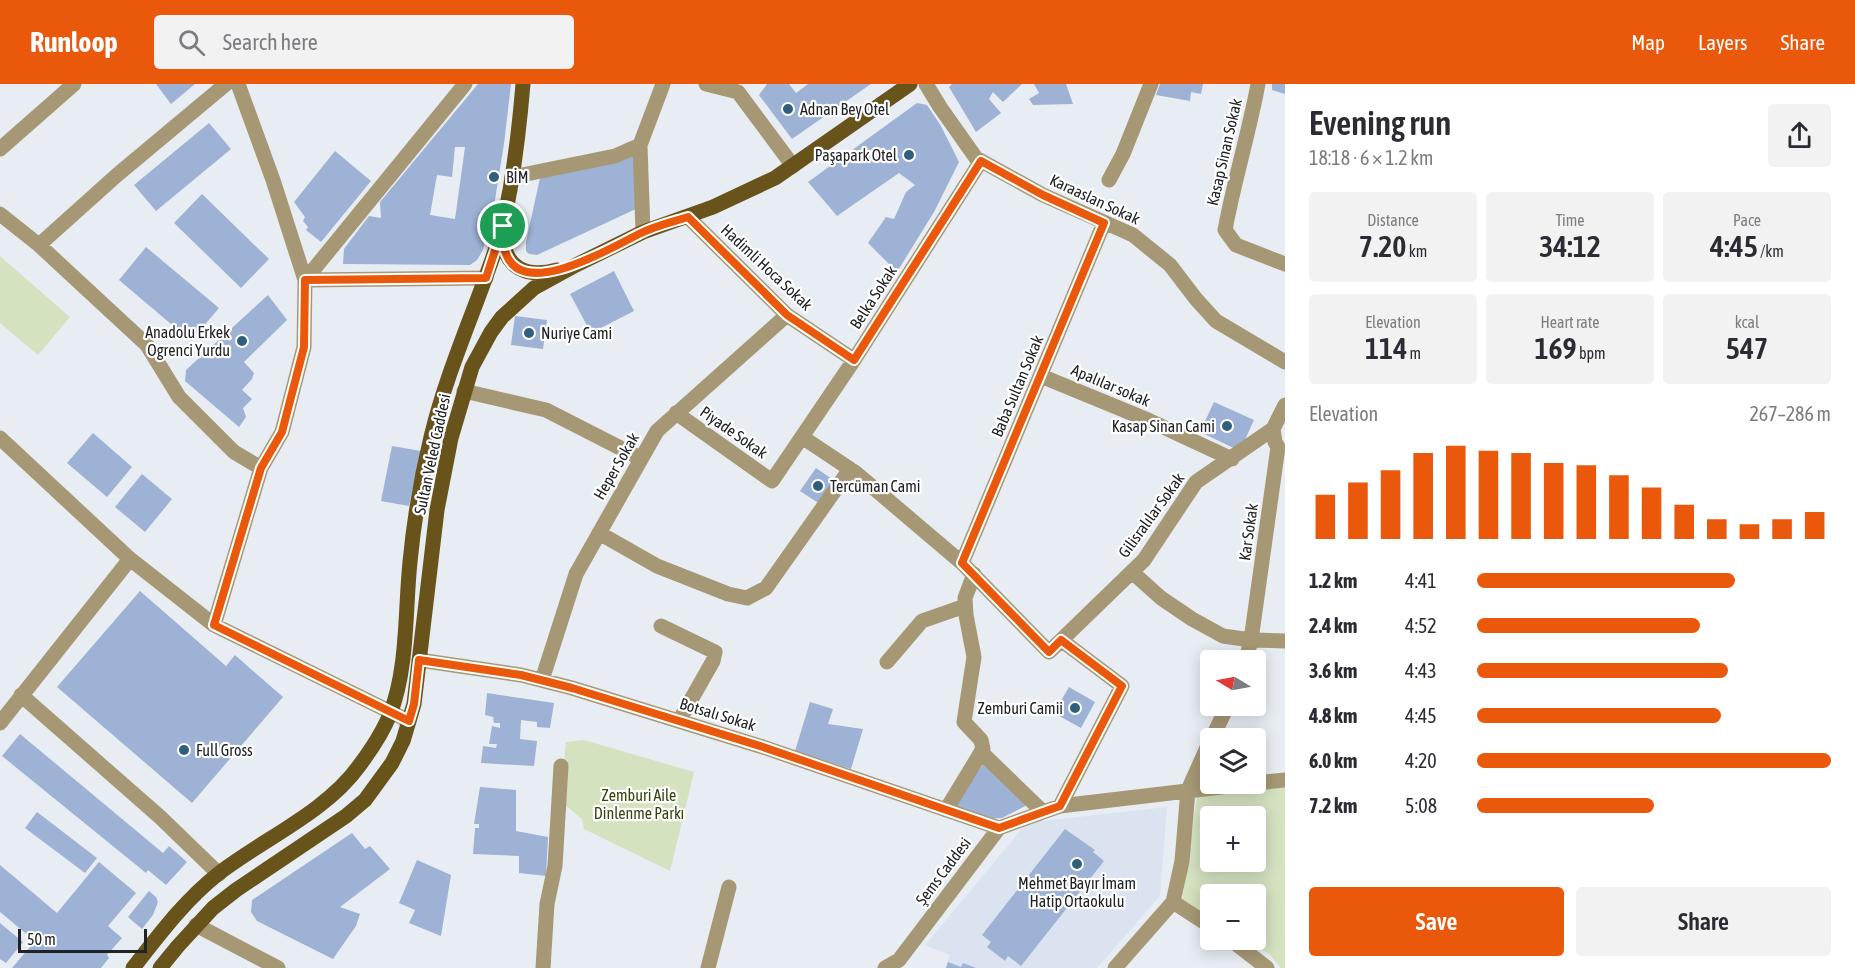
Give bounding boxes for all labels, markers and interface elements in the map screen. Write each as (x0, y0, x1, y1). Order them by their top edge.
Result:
search box (154, 15, 574, 69)
text: Runloop (30, 26, 118, 58)
icon: search (175, 26, 208, 59)
text: Search here (223, 29, 318, 55)
text: Map (1631, 30, 1665, 54)
text: Layers (1698, 30, 1748, 54)
text: Share (1781, 30, 1825, 54)
street label: Kasap Sinan Sokak (1203, 97, 1246, 207)
place label: Adnan Bey Otel (800, 100, 890, 119)
marker: Adnan Bey Otel (781, 102, 795, 116)
text: Evening run (1309, 104, 1451, 142)
button: share (1768, 104, 1831, 167)
place label: Paşapark Otel (815, 146, 898, 165)
text: 18:18 · 6 × 1.2 km (1309, 146, 1434, 169)
marker: Paşapark Otel (902, 148, 916, 162)
place label: BİM (506, 168, 528, 186)
marker: BİM (487, 170, 501, 184)
street label: Karaaslan Sokak (1047, 170, 1143, 228)
pin (477, 200, 528, 251)
icon: arrive (486, 209, 519, 242)
text: Distance (1367, 211, 1419, 229)
text: Time (1555, 211, 1585, 229)
text: Pace (1733, 211, 1761, 229)
street label: Hadimli Hoca Sokak (718, 220, 816, 314)
text: 7.20 (1359, 229, 1406, 263)
text: 34:12 (1539, 229, 1601, 263)
text: 4:45 (1710, 229, 1758, 263)
text: km (1406, 242, 1427, 260)
text: /km (1758, 242, 1784, 260)
street label: Belka Sokak (846, 262, 900, 332)
text: Elevation (1365, 313, 1421, 331)
text: Heart rate (1541, 313, 1599, 331)
text: kcal (1735, 313, 1759, 331)
place label: Anadolu Erkek Ogrenci Yurdu (145, 323, 230, 360)
place label: Nuriye Cami (541, 324, 612, 343)
marker: Nuriye Cami (522, 326, 536, 340)
text: 114 (1365, 331, 1407, 365)
text: 169 (1534, 331, 1577, 365)
text: 547 (1726, 331, 1768, 365)
street label: Baba Sultan Sokak (987, 332, 1047, 440)
marker: Anadolu Erkek Ogrenci Yurdu (235, 334, 249, 348)
text: m (1407, 344, 1421, 362)
text: bpm (1577, 344, 1606, 362)
street label: Apalılar sokak (1068, 360, 1153, 411)
street label: Sultan Veled Caddesi (410, 392, 454, 516)
street label: Piyade Sokak (696, 402, 771, 463)
text: Elevation (1309, 402, 1378, 425)
text: 267–286 m (1749, 402, 1831, 425)
place label: Kasap Sinan Cami (1112, 417, 1215, 436)
marker: Kasap Sinan Cami (1220, 419, 1234, 433)
street label: Heper Sokak (590, 429, 643, 503)
street label: Gilisralılar Sokak (1114, 469, 1188, 561)
place label: Tercüman Cami (830, 477, 920, 495)
marker: Tercüman Cami (811, 479, 825, 493)
street label: Kar Sokak (1235, 502, 1261, 562)
text: 1.2 km (1309, 569, 1357, 592)
text: 4:41 (1405, 569, 1437, 592)
text: 2.4 km (1309, 614, 1357, 637)
text: 4:52 (1405, 614, 1437, 637)
north arrow (1200, 650, 1266, 716)
map controls (1200, 650, 1266, 950)
text: 3.6 km (1309, 659, 1357, 682)
text: 4:43 (1405, 659, 1437, 682)
street label: Botsalı Sokak (678, 694, 758, 734)
place label: Zemburi Camii (978, 699, 1063, 717)
marker: Zemburi Camii (1068, 701, 1082, 715)
text: 4.8 km (1309, 704, 1357, 727)
text: 4:45 (1405, 704, 1437, 727)
button: layers (1200, 728, 1266, 794)
place label: Full Gross (196, 741, 253, 759)
marker: Full Gross (177, 743, 191, 757)
text: 6.0 km (1309, 749, 1357, 772)
text: 4:20 (1405, 749, 1437, 772)
park label: Zemburi Aile Dinlenme Parkı (594, 786, 684, 822)
text: 7.2 km (1309, 794, 1357, 817)
text: 5:08 (1405, 794, 1437, 817)
button: + (1200, 806, 1266, 872)
street label: Şems Caddesi (912, 834, 975, 909)
marker: Mehmet Bayır İmam Hatip Ortaokulu (1070, 857, 1084, 871)
place label: Mehmet Bayır İmam Hatip Ortaokulu (1018, 874, 1136, 911)
button: − (1200, 884, 1266, 950)
button: Save (1309, 887, 1564, 956)
button: Share (1576, 887, 1831, 956)
scale bar (18, 926, 147, 954)
text: 50 m (27, 930, 56, 948)

